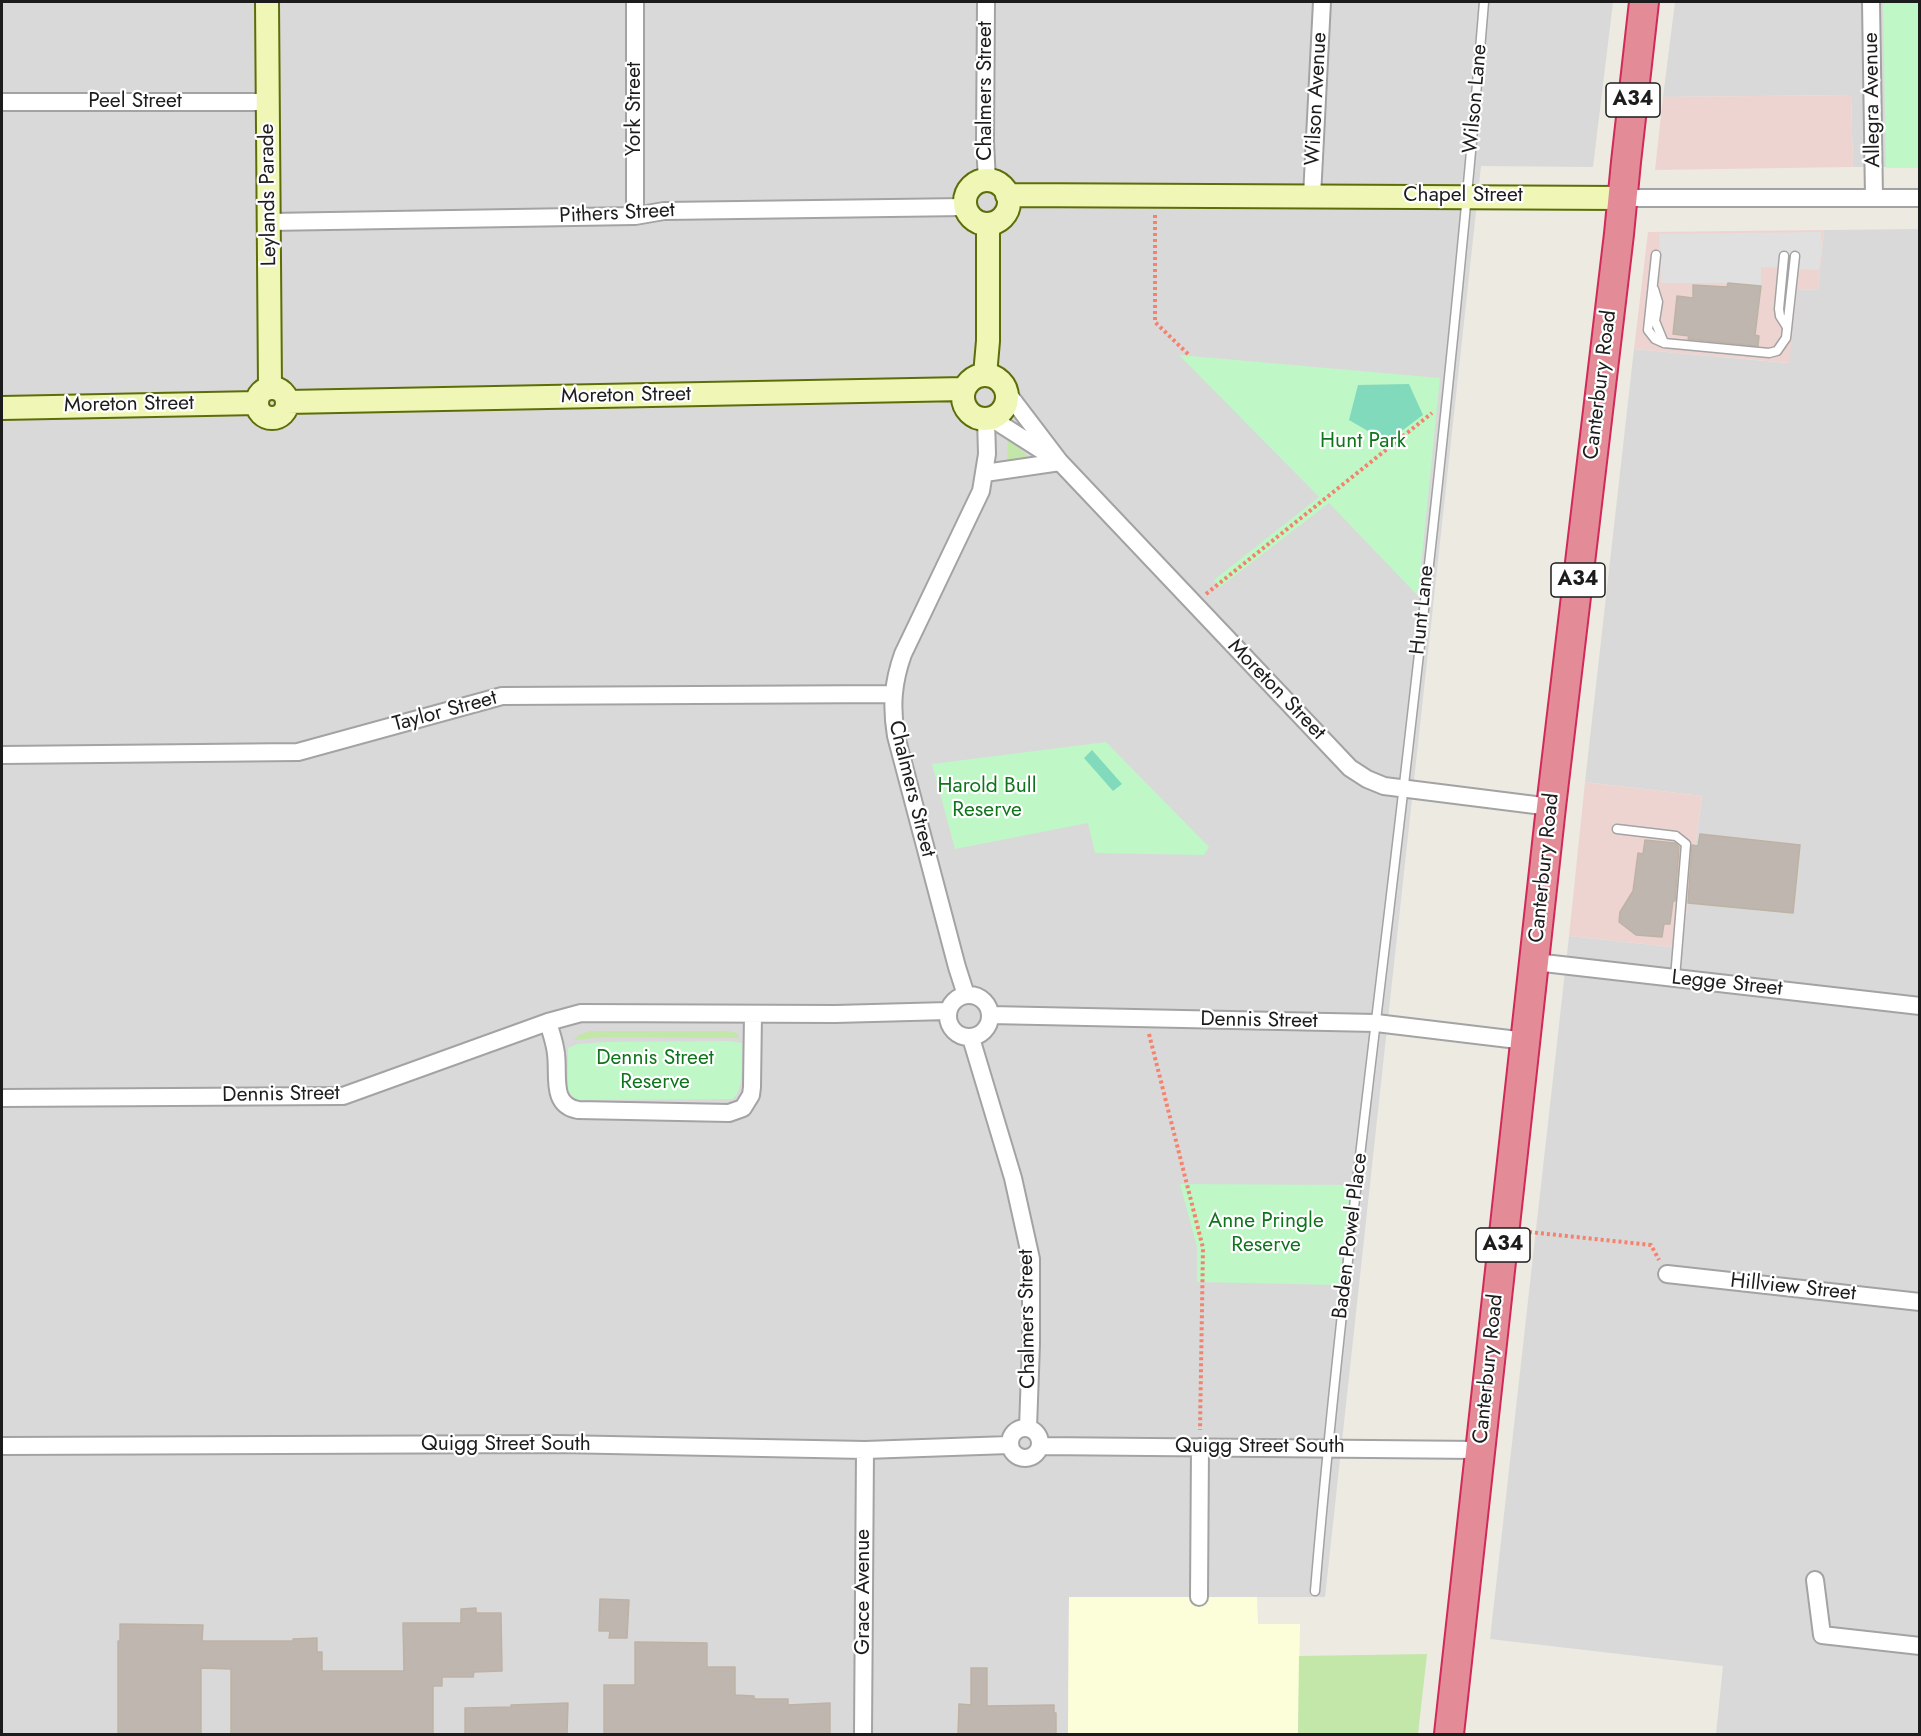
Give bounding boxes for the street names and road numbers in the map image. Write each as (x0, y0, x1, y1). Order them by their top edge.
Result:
street label: Chalmers Street (973, 21, 999, 161)
street label: Wilson Avenue (1301, 32, 1333, 166)
street label: Allegra Avenue (1859, 32, 1887, 168)
street label: Wilson Lane (1459, 43, 1493, 155)
street label: York Street (622, 62, 648, 156)
road number: A34 (1606, 83, 1660, 117)
street label: Peel Street (88, 89, 182, 115)
street label: Leylands Parade (255, 123, 283, 267)
street label: Chapel Street (1403, 183, 1523, 209)
street label: Pithers Street (558, 198, 676, 230)
street label: Canterbury Road (1579, 309, 1623, 461)
street label: Moreton Street (561, 382, 691, 410)
street label: Moreton Street (64, 391, 194, 419)
road number: A34 (1551, 563, 1605, 597)
street label: Hunt Lane (1406, 564, 1440, 656)
street label: Moreton Street (1222, 634, 1330, 746)
street label: Taylor Street (390, 686, 500, 738)
street label: Chalmers Street (882, 718, 940, 860)
street label: Canterbury Road (1525, 792, 1565, 944)
street label: Legge Street (1670, 966, 1784, 1002)
street label: Dennis Street (1200, 1007, 1318, 1035)
street label: Dennis Street (222, 1081, 340, 1109)
street label: Baden Powel Place (1328, 1152, 1374, 1320)
road number: A34 (1476, 1228, 1530, 1262)
street label: Chalmers Street (1014, 1249, 1042, 1389)
street label: Hillview Street (1729, 1269, 1857, 1307)
street label: Canterbury Road (1469, 1293, 1509, 1445)
street label: Quigg Street South (421, 1432, 591, 1458)
street label: Quigg Street South (1175, 1434, 1345, 1460)
street label: Grace Avenue (851, 1529, 877, 1655)

